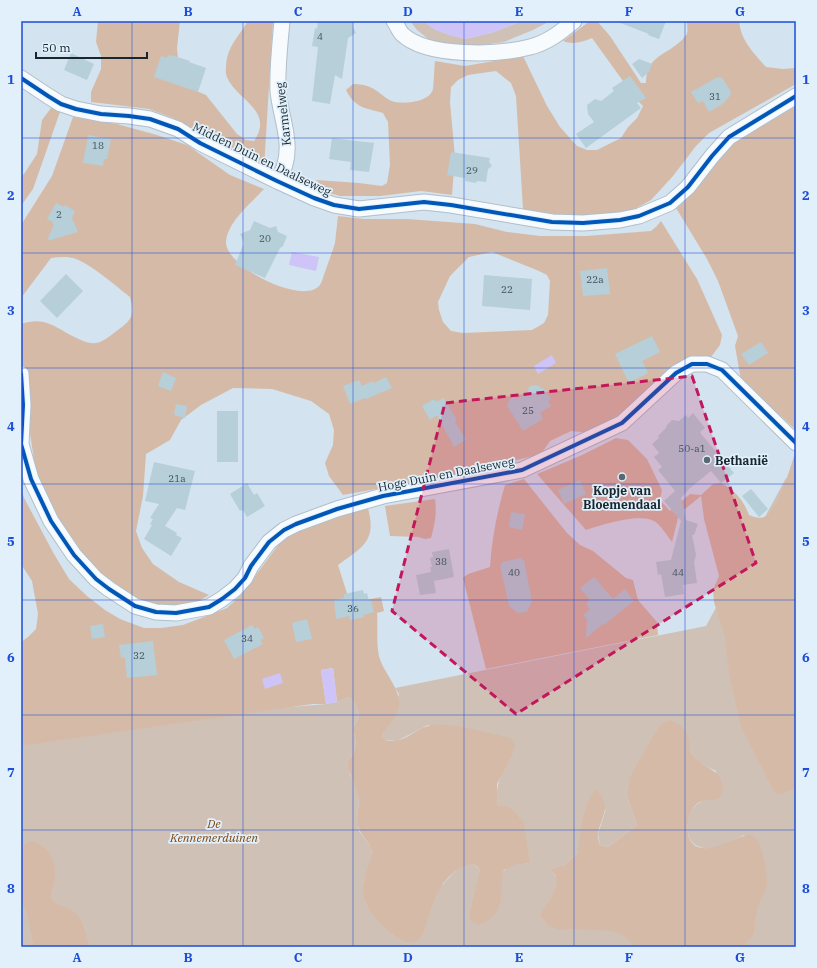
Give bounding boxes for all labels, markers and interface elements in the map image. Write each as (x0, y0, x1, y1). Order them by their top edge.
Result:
text: A (72, 3, 82, 20)
text: B (183, 3, 193, 20)
text: C (294, 3, 303, 20)
text: D (403, 3, 413, 20)
text: E (515, 3, 523, 20)
text: F (625, 3, 633, 20)
text: G (735, 3, 745, 20)
house number: 4 (317, 30, 323, 43)
scale bar (36, 34, 147, 60)
text: 50 m (42, 40, 71, 55)
text: 1 (7, 71, 15, 88)
text: 1 (802, 71, 810, 88)
street label: Karmelweg (272, 81, 294, 147)
house number: 31 (709, 90, 721, 103)
street label: Midden Duin en Daalseweg (190, 119, 334, 199)
house number: 18 (92, 139, 104, 152)
house number: 29 (466, 164, 478, 177)
text: 2 (7, 187, 15, 204)
text: 2 (802, 187, 810, 204)
house number: 2 (56, 208, 62, 221)
house number: 20 (259, 232, 271, 245)
house number: 22a (586, 273, 604, 286)
house number: 22 (501, 283, 513, 296)
text: 3 (7, 302, 15, 319)
text: 3 (802, 302, 810, 319)
house number: 25 (522, 404, 534, 417)
text: 4 (7, 418, 15, 435)
text: 4 (802, 418, 810, 435)
house number: 50-a1 (678, 442, 706, 455)
street label: Hoge Duin en Daalseweg (377, 453, 516, 495)
place label: Bethanië (715, 453, 768, 468)
marker: Bethanië (702, 455, 712, 465)
house number: 21a (168, 472, 186, 485)
marker: Kopje van Bloemendaal (617, 472, 627, 482)
place label: Kopje van Bloemendaal (583, 483, 661, 512)
text: 5 (7, 533, 15, 550)
text: 5 (802, 533, 810, 550)
house number: 38 (435, 555, 447, 568)
house number: 40 (508, 566, 520, 579)
house number: 44 (672, 566, 684, 579)
house number: 36 (347, 602, 359, 615)
house number: 34 (241, 632, 253, 645)
text: 6 (7, 649, 15, 666)
house number: 32 (133, 649, 145, 662)
text: 6 (802, 649, 810, 666)
text: 7 (7, 764, 15, 781)
text: 7 (802, 764, 810, 781)
park label: De Kennemerduinen (169, 816, 258, 845)
text: 8 (7, 880, 15, 897)
text: 8 (802, 880, 810, 897)
text: A (72, 949, 82, 966)
text: B (183, 949, 193, 966)
text: C (294, 949, 303, 966)
text: D (403, 949, 413, 966)
text: E (515, 949, 523, 966)
text: F (625, 949, 633, 966)
text: G (735, 949, 745, 966)

